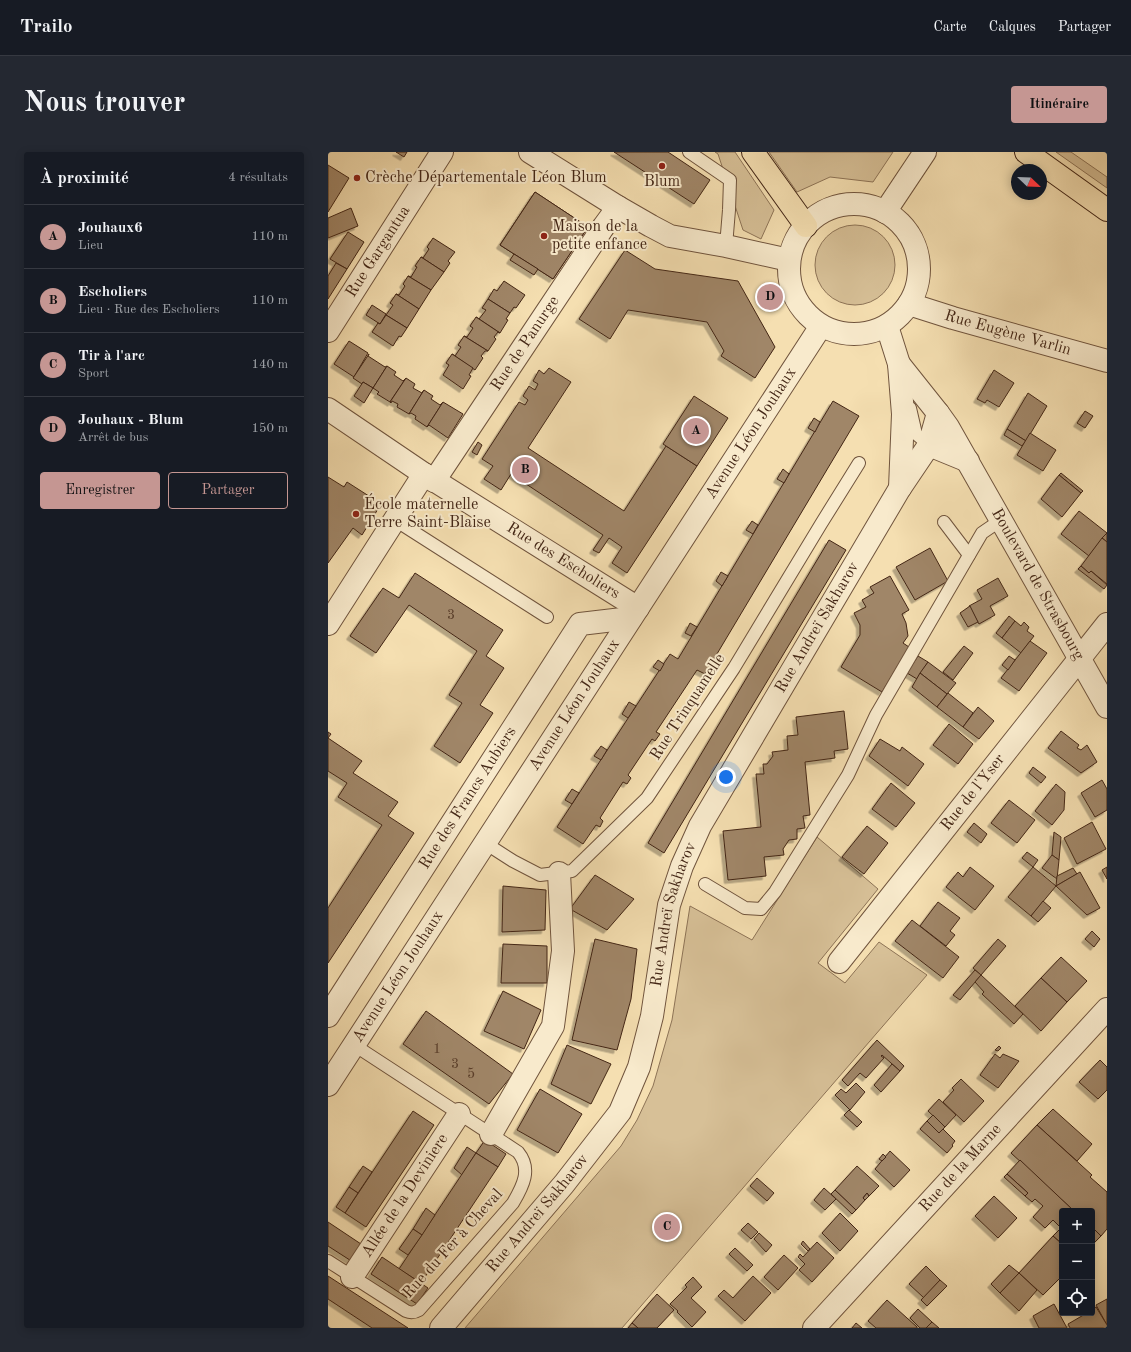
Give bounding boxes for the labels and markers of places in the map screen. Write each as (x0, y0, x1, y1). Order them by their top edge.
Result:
marker: Blum (657, 161, 667, 171)
place label: Crèche Départementale Léon Blum (365, 170, 607, 186)
marker: Crèche Départementale Léon Blum (352, 173, 362, 183)
place label: Blum (644, 174, 681, 190)
place label: Maison de la petite enfance (552, 219, 647, 253)
marker: Maison de la petite enfance (539, 231, 549, 241)
pin: D (757, 282, 783, 312)
pin: A (683, 416, 709, 446)
pin: B (512, 455, 538, 485)
place label: École maternelle Terre Saint-Blaise (364, 493, 491, 531)
marker: École maternelle Terre Saint-Blaise (351, 509, 361, 519)
pin: C (654, 1212, 680, 1242)

